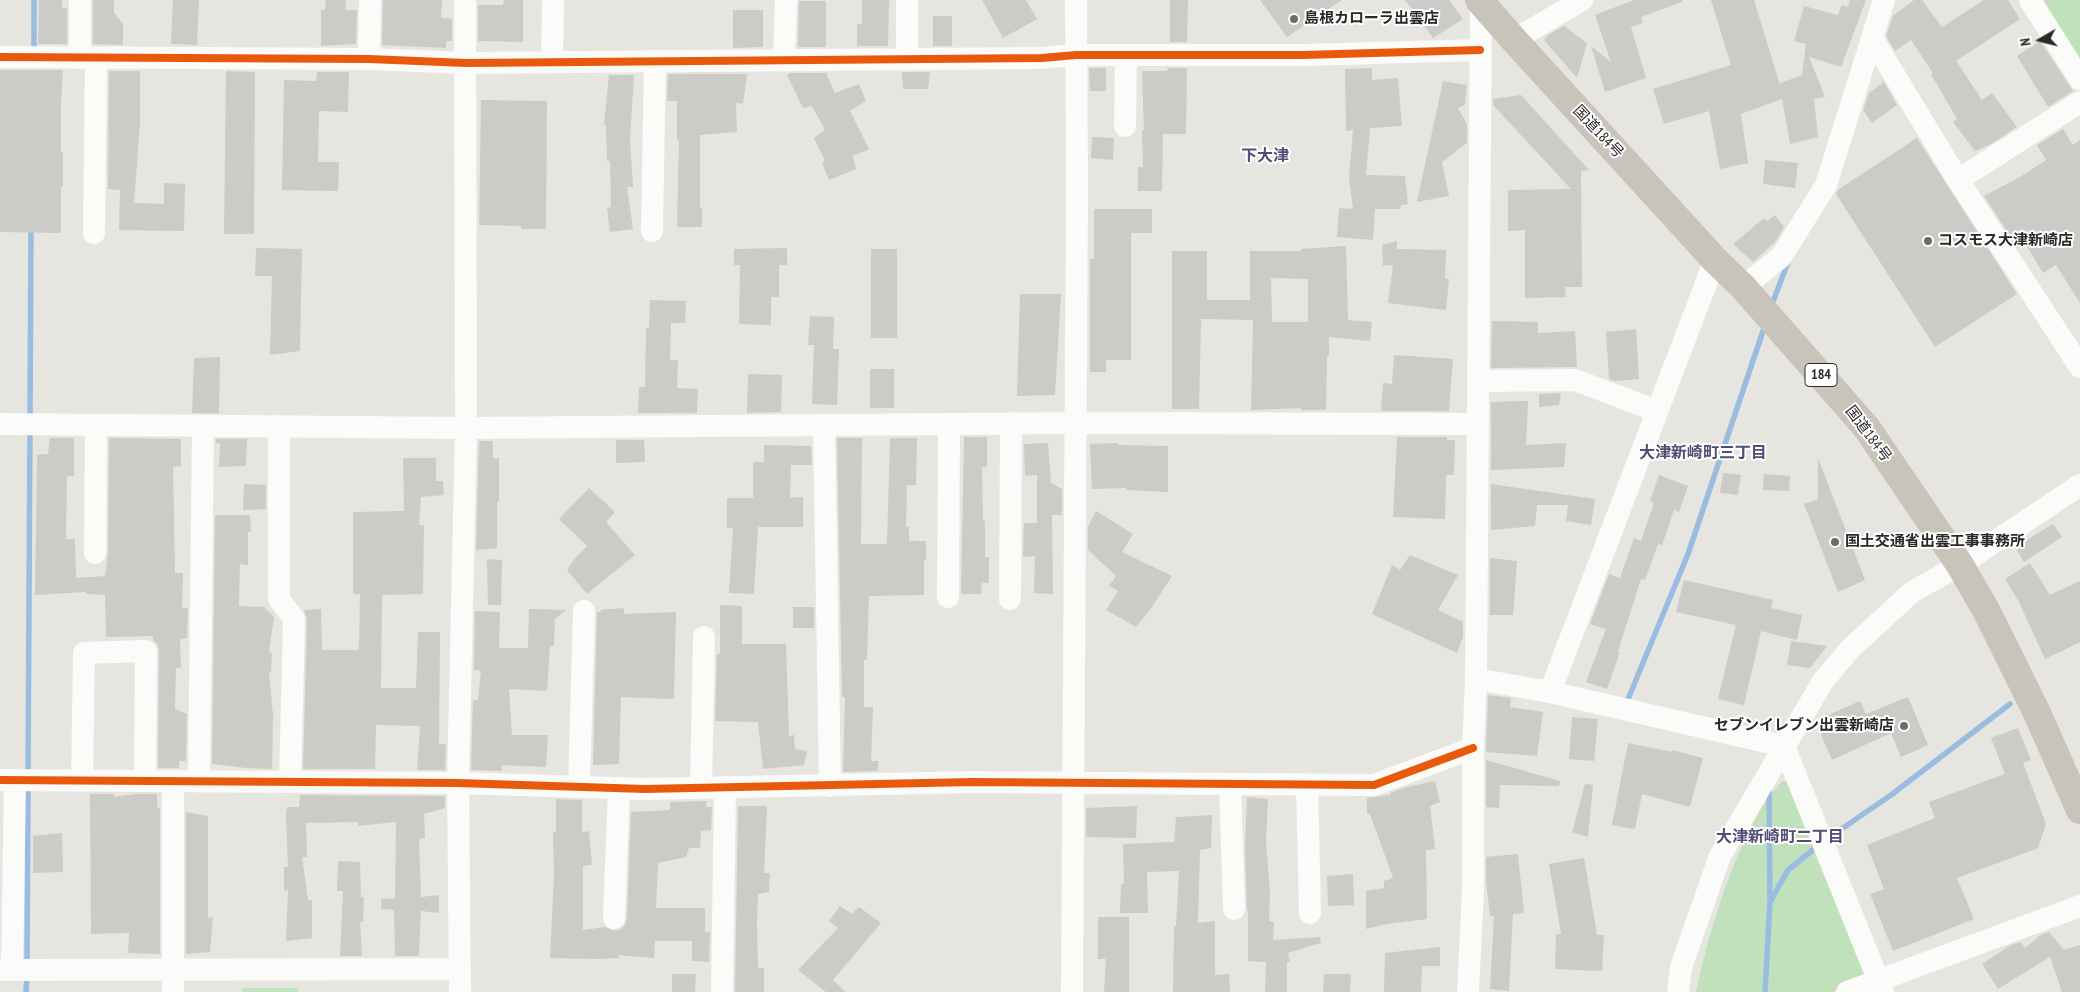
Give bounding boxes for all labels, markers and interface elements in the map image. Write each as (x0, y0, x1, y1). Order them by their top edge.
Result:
place label: 島根カローラ出雲店 (1304, 10, 1439, 28)
marker: 島根カローラ出雲店 (1288, 13, 1300, 25)
north arrow (2015, 15, 2065, 65)
text: N (2016, 37, 2035, 47)
street label: 国道184号 (1569, 102, 1627, 162)
district label: 下大津 (1241, 146, 1289, 166)
place label: コスモス大津新崎店 (1938, 232, 2073, 250)
marker: コスモス大津新崎店 (1922, 235, 1934, 247)
road number: 184 (1805, 364, 1837, 386)
street label: 国道184号 (1841, 403, 1895, 465)
district label: 大津新崎町三丁目 (1639, 443, 1767, 463)
place label: 国土交通省出雲工事事務所 (1845, 533, 2025, 551)
marker: 国土交通省出雲工事事務所 (1829, 536, 1841, 548)
place label: セブンイレブン出雲新崎店 (1714, 717, 1894, 735)
marker: セブンイレブン出雲新崎店 (1898, 720, 1910, 732)
district label: 大津新崎町二丁目 (1716, 827, 1844, 847)

